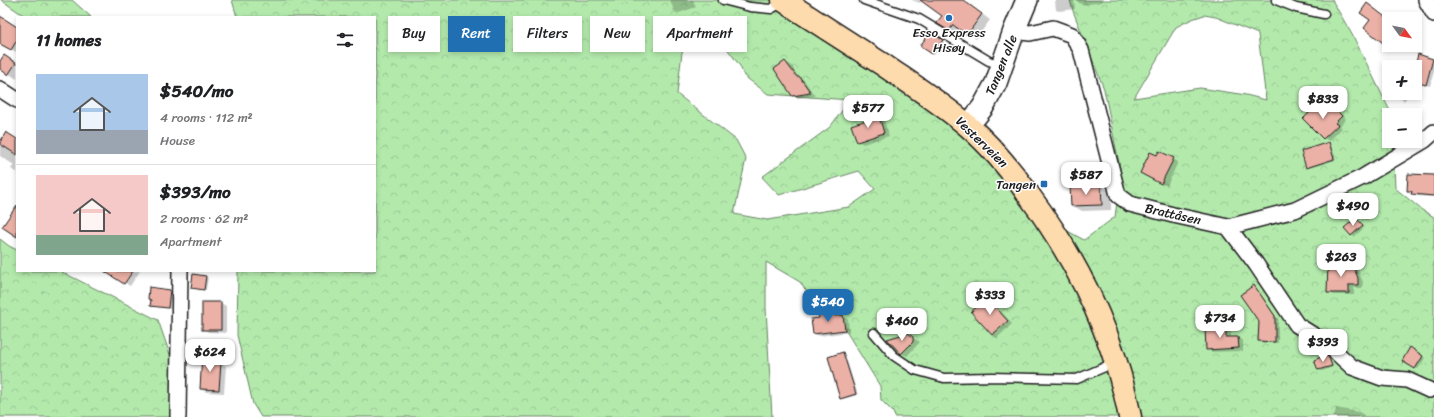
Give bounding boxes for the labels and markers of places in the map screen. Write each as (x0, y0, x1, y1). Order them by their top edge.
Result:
marker: Esso Express Hisøy (944, 13, 954, 23)
place label: Esso Express Hisøy (912, 21, 987, 59)
pin: $833 (1299, 86, 1347, 120)
pin: $577 (844, 95, 892, 129)
pin: $587 (1062, 162, 1110, 196)
place label: Tangen (996, 173, 1036, 196)
marker: Tangen (1039, 179, 1049, 189)
pin: $490 (1329, 193, 1377, 227)
pin: $263 (1317, 244, 1365, 278)
pin: $333 (966, 282, 1014, 316)
pin: $540 (804, 289, 852, 323)
pin: $734 (1196, 305, 1244, 339)
pin: $460 (878, 308, 926, 342)
pin: $393 (1299, 329, 1347, 363)
pin: $624 (186, 339, 234, 373)

